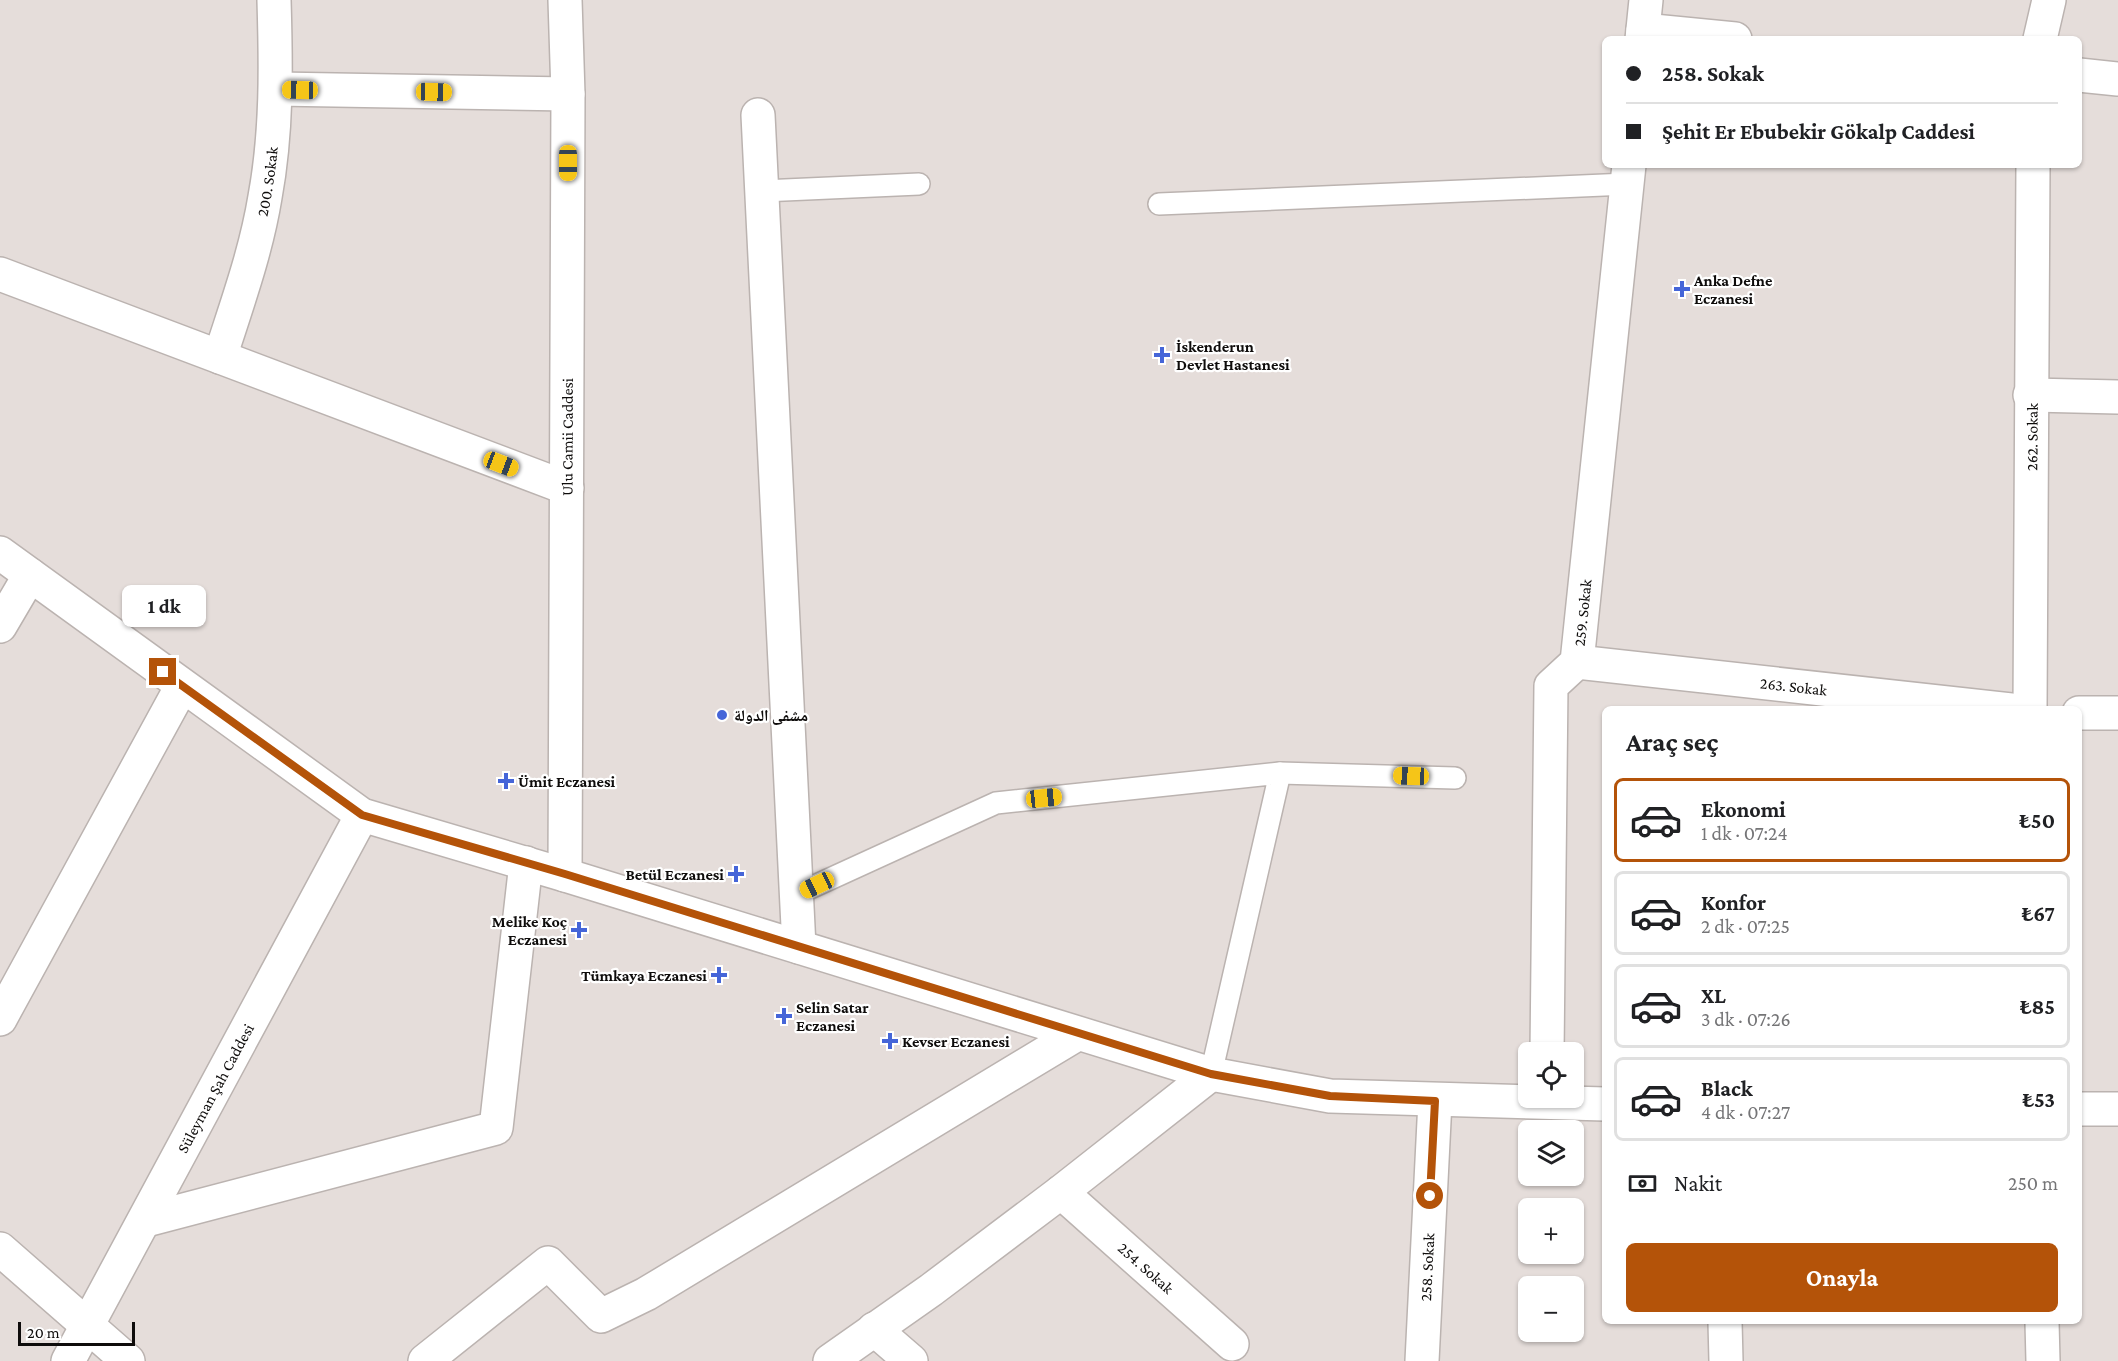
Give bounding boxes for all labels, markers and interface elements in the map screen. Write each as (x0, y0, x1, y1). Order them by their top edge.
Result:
text: 258. Sokak (1662, 61, 1764, 86)
car (282, 81, 318, 99)
car (416, 83, 452, 101)
text: Şehit Er Ebubekir Gökalp Caddesi (1662, 119, 1975, 144)
car (559, 145, 577, 181)
street label: 200. Sokak (254, 146, 281, 218)
place label: Anka Defne Eczanesi (1693, 272, 1773, 307)
marker: Anka Defne Eczanesi (1675, 282, 1689, 296)
place label: İskenderun Devlet Hastanesi (1176, 338, 1290, 373)
marker: İskenderun Devlet Hastanesi (1153, 346, 1171, 364)
street label: Ulu Camii Caddesi (558, 378, 576, 496)
street label: 262. Sokak (2023, 403, 2041, 471)
car (481, 449, 521, 479)
street label: 259. Sokak (1571, 578, 1595, 647)
callout: 1 dk (121, 585, 205, 627)
text: 1 dk (147, 595, 181, 617)
route end (149, 658, 176, 685)
street label: 263. Sokak (1759, 674, 1828, 699)
place label: مشفى الدولة (734, 707, 808, 725)
marker: مشفى الدولة (715, 708, 729, 722)
text: Araç seç (1626, 727, 1718, 757)
car (1393, 766, 1429, 786)
place label: Ümit Eczanesi (518, 773, 616, 790)
marker: Ümit Eczanesi (499, 774, 513, 788)
car (1025, 787, 1063, 809)
icon: car (1629, 793, 1683, 847)
text: Ekonomi (1701, 797, 1786, 822)
text: ₺50 (2019, 808, 2055, 833)
text: 1 dk · 07:24 (1701, 822, 1788, 844)
place label: Betül Eczanesi (625, 866, 724, 883)
marker: Betül Eczanesi (729, 867, 743, 881)
car (797, 869, 837, 901)
icon: car (1629, 886, 1683, 940)
text: Konfor (1701, 890, 1766, 915)
text: ₺67 (2022, 901, 2055, 926)
place label: Melike Koç Eczanesi (492, 913, 567, 948)
text: 2 dk · 07:25 (1701, 915, 1790, 937)
marker: Melike Koç Eczanesi (572, 923, 586, 937)
place label: Tümkaya Eczanesi (581, 967, 707, 984)
marker: Tümkaya Eczanesi (712, 968, 726, 982)
icon: car (1629, 979, 1683, 1033)
text: XL (1701, 983, 1726, 1008)
text: ₺85 (2020, 994, 2055, 1019)
place label: Selin Satar Eczanesi (796, 999, 869, 1034)
text: 3 dk · 07:26 (1701, 1008, 1791, 1030)
marker: Selin Satar Eczanesi (777, 1009, 791, 1023)
street label: Süleyman Şah Caddesi (174, 1021, 257, 1156)
place label: Kevser Eczanesi (902, 1033, 1010, 1050)
marker: Kevser Eczanesi (883, 1034, 897, 1048)
map controls (1518, 1042, 1584, 1342)
button: locate (1518, 1042, 1584, 1108)
icon: car (1629, 1072, 1683, 1126)
text: Black (1701, 1076, 1753, 1101)
text: ₺53 (2022, 1087, 2055, 1112)
text: 4 dk · 07:27 (1701, 1101, 1790, 1123)
button: layers (1518, 1120, 1584, 1186)
icon: cash (1626, 1167, 1659, 1200)
text: Nakit (1674, 1171, 1722, 1196)
text: 250 m (2008, 1172, 2058, 1194)
route start (1416, 1182, 1443, 1209)
button: + (1518, 1198, 1584, 1264)
street label: 258. Sokak (1417, 1232, 1437, 1302)
street label: 254. Sokak (1115, 1239, 1177, 1297)
button: Onayla (1626, 1243, 2058, 1312)
button: − (1518, 1276, 1584, 1342)
scale bar (18, 1319, 135, 1346)
text: 20 m (27, 1324, 60, 1341)

